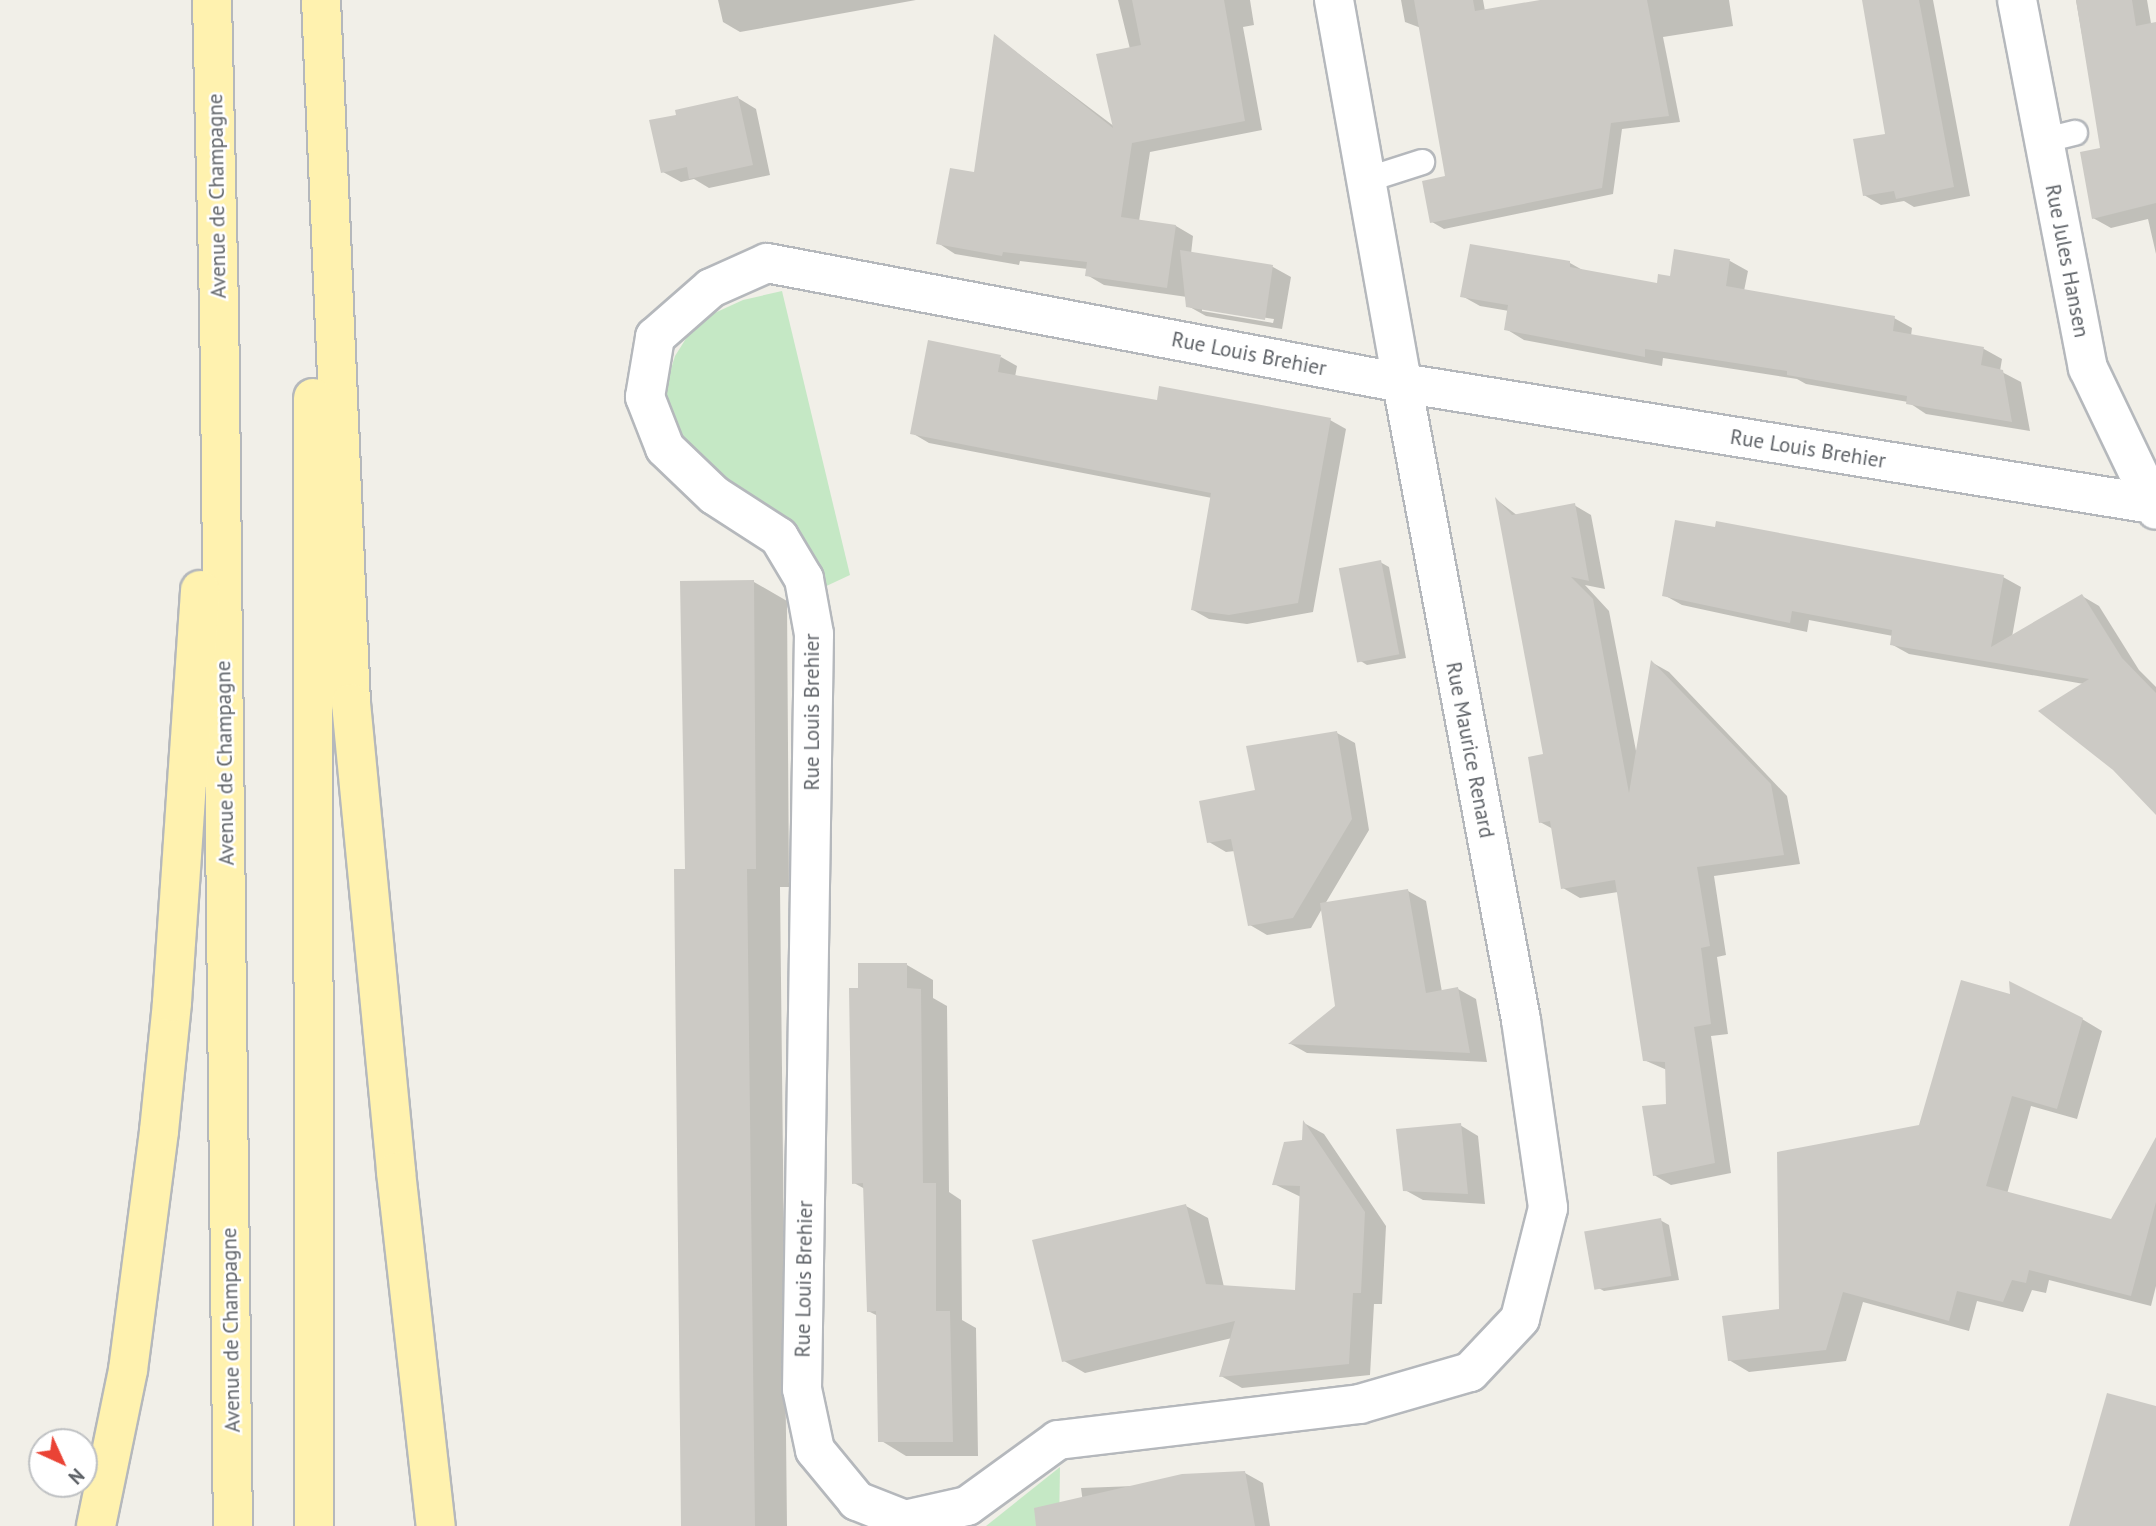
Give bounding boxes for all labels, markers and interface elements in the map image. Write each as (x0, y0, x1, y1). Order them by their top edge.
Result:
street label: Avenue de Champagne (203, 93, 231, 299)
street label: Rue Jules Hansen (2040, 182, 2094, 340)
street label: Rue Louis Brehier (1169, 327, 1329, 381)
street label: Rue Louis Brehier (1728, 424, 1888, 474)
street label: Rue Louis Brehier (799, 633, 825, 791)
street label: Avenue de Champagne (211, 660, 239, 866)
street label: Rue Maurice Renard (1441, 660, 1499, 840)
street label: Rue Louis Brehier (790, 1200, 818, 1358)
street label: Avenue de Champagne (217, 1227, 245, 1433)
north arrow (28, 1428, 98, 1498)
text: N (64, 1464, 89, 1489)

